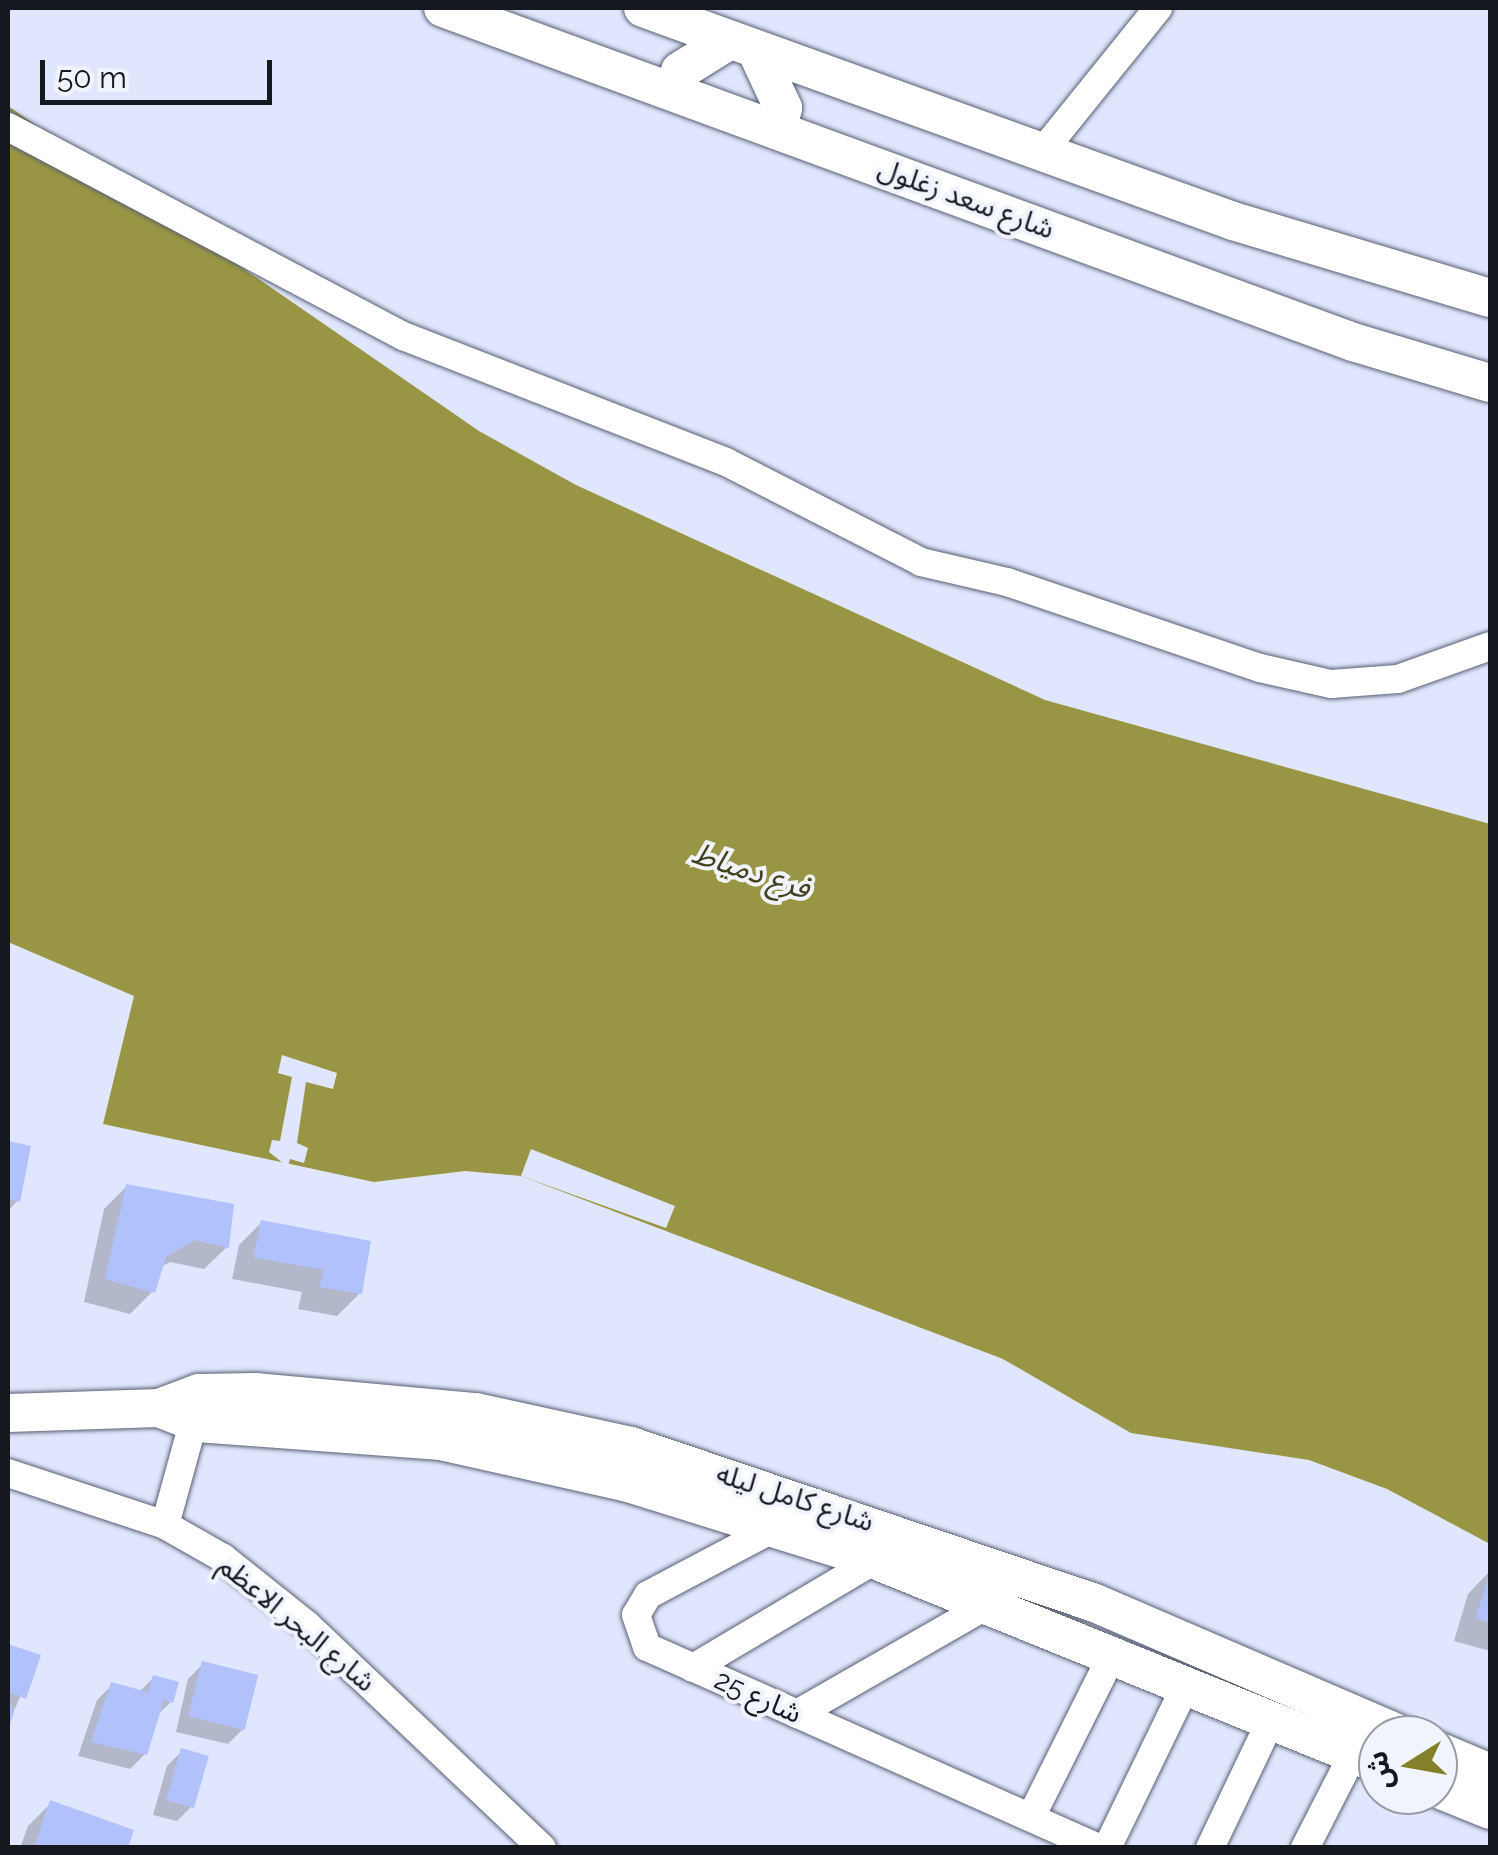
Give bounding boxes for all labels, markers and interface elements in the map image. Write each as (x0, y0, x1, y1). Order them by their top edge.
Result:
scale bar (45, 40, 278, 102)
text: 50 m (57, 60, 127, 95)
street label: شارع سعد زغلول (873, 152, 1059, 246)
water label: فرع دمياط (688, 835, 814, 907)
street label: شارع كامل ليله (712, 1457, 878, 1539)
street label: شارع البحر الاعظم (212, 1549, 382, 1699)
street label: شارع 25 (709, 1663, 807, 1731)
north arrow (1358, 1715, 1458, 1815)
text: ش (1360, 1748, 1400, 1792)

